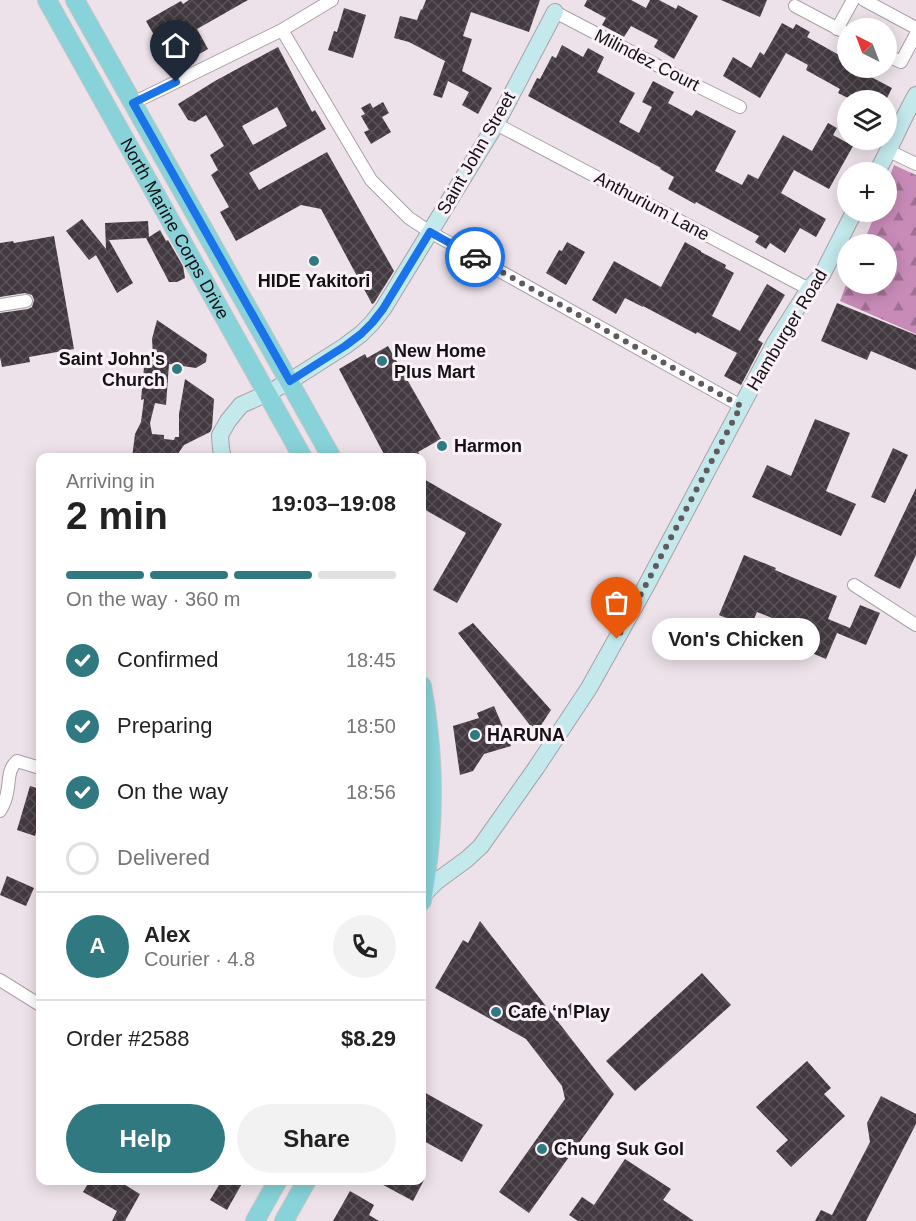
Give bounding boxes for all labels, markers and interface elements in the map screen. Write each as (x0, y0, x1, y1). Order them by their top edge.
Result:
north arrow (837, 18, 897, 78)
map controls (837, 18, 897, 294)
pin (150, 20, 201, 82)
street label: Milindez Court (591, 25, 703, 95)
icon: home (159, 29, 192, 62)
street label: Saint John Street (433, 88, 519, 218)
button: layers (837, 90, 897, 150)
street label: North Marine Corps Drive (116, 135, 233, 323)
button: + (837, 162, 897, 222)
street label: Anthurium Lane (591, 167, 713, 245)
courier (445, 227, 505, 287)
button: − (837, 234, 897, 294)
icon: car (459, 241, 492, 274)
marker: HIDE Yakitori (307, 254, 321, 268)
street label: Hamburger Road (743, 266, 831, 394)
place label: HIDE Yakitori (258, 271, 370, 291)
place label: New Home Plus Mart (394, 341, 486, 382)
place label: Saint John's Church (59, 349, 165, 390)
marker: New Home Plus Mart (375, 354, 389, 368)
marker: Saint John's Church (170, 362, 184, 376)
place label: Harmon (454, 436, 522, 456)
marker: Harmon (435, 439, 449, 453)
text: Arriving in (66, 470, 155, 492)
text: 19:03–19:08 (271, 491, 396, 516)
text: 2 min (66, 494, 168, 537)
pin (591, 577, 642, 639)
icon: bag (600, 586, 633, 619)
text: On the way · 360 m (66, 588, 241, 610)
callout: Von's Chicken (653, 618, 821, 660)
text: Von's Chicken (668, 628, 804, 650)
icon: check (66, 644, 99, 677)
text: Confirmed (117, 647, 218, 672)
text: 18:45 (346, 649, 396, 671)
icon: check (66, 710, 99, 743)
text: Preparing (117, 713, 212, 738)
text: 18:50 (346, 715, 396, 737)
place label: HARUNA (487, 725, 565, 745)
marker: HARUNA (468, 728, 482, 742)
icon: check (66, 776, 99, 809)
text: On the way (117, 779, 228, 804)
text: 18:56 (346, 781, 396, 803)
text: Delivered (117, 845, 210, 870)
button: phone (333, 915, 396, 978)
text: Alex (144, 922, 190, 947)
text: A (90, 933, 105, 958)
text: Courier · 4.8 (144, 948, 255, 970)
place label: Cafe ‘n Play (508, 1002, 610, 1022)
marker: Cafe ‘n Play (489, 1005, 503, 1019)
text: Order #2588 (66, 1026, 190, 1051)
text: $8.29 (341, 1026, 396, 1051)
button: Help (66, 1104, 225, 1173)
button: Share (237, 1104, 396, 1173)
place label: Chung Suk Gol (554, 1139, 684, 1159)
marker: Chung Suk Gol (535, 1142, 549, 1156)

